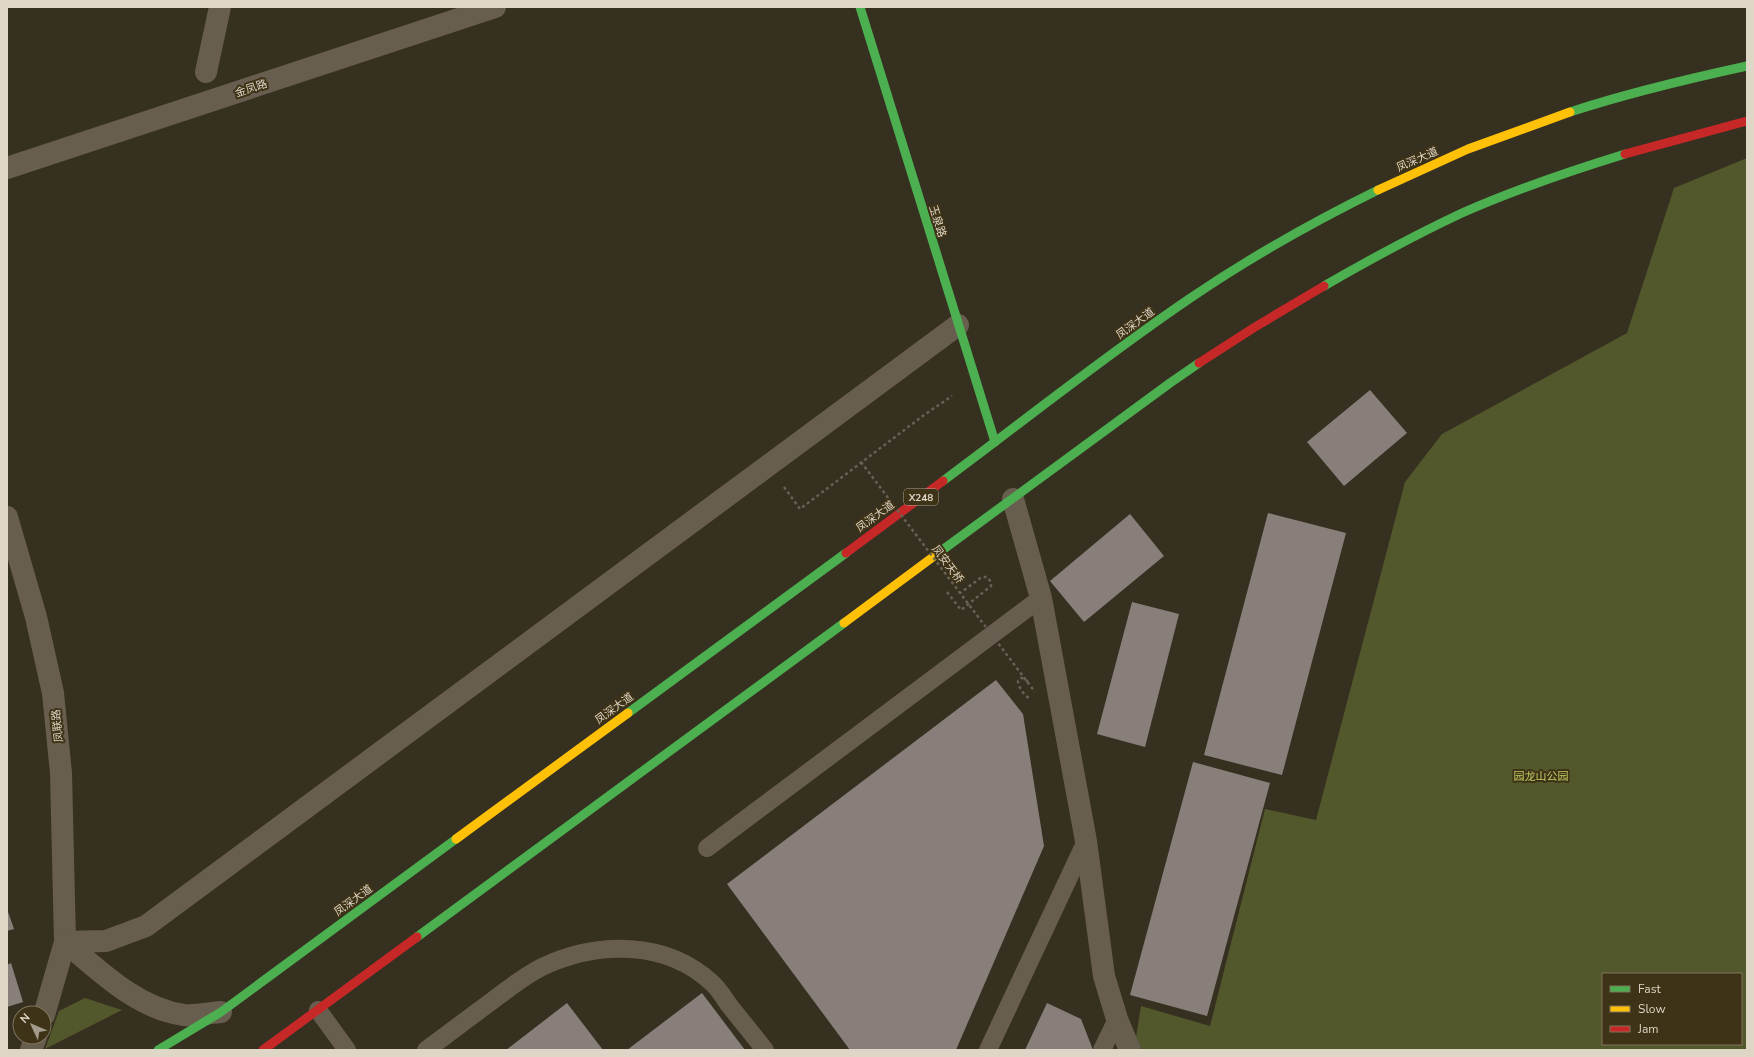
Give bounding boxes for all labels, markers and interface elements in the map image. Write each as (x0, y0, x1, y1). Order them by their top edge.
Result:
street label: 金凤路 (233, 76, 269, 101)
street label: 凤深大道 (1394, 144, 1440, 175)
street label: 玉泉路 (926, 203, 950, 239)
street label: 凤深大道 (1113, 304, 1158, 342)
road number: X248 (904, 489, 938, 505)
street label: 凤深大道 (853, 497, 898, 535)
street label: 凤安天桥 (928, 542, 967, 586)
street label: 凤深大道 (592, 689, 637, 727)
street label: 凤联路 (48, 709, 67, 743)
park label: 园龙山公园 (1514, 769, 1569, 784)
street label: 凤深大道 (331, 881, 376, 919)
legend (1602, 973, 1742, 1045)
text: Fast (1638, 981, 1661, 997)
text: Slow (1638, 1001, 1666, 1017)
north arrow (12, 1005, 52, 1045)
text: N (17, 1010, 33, 1027)
text: Jam (1637, 1021, 1659, 1037)

